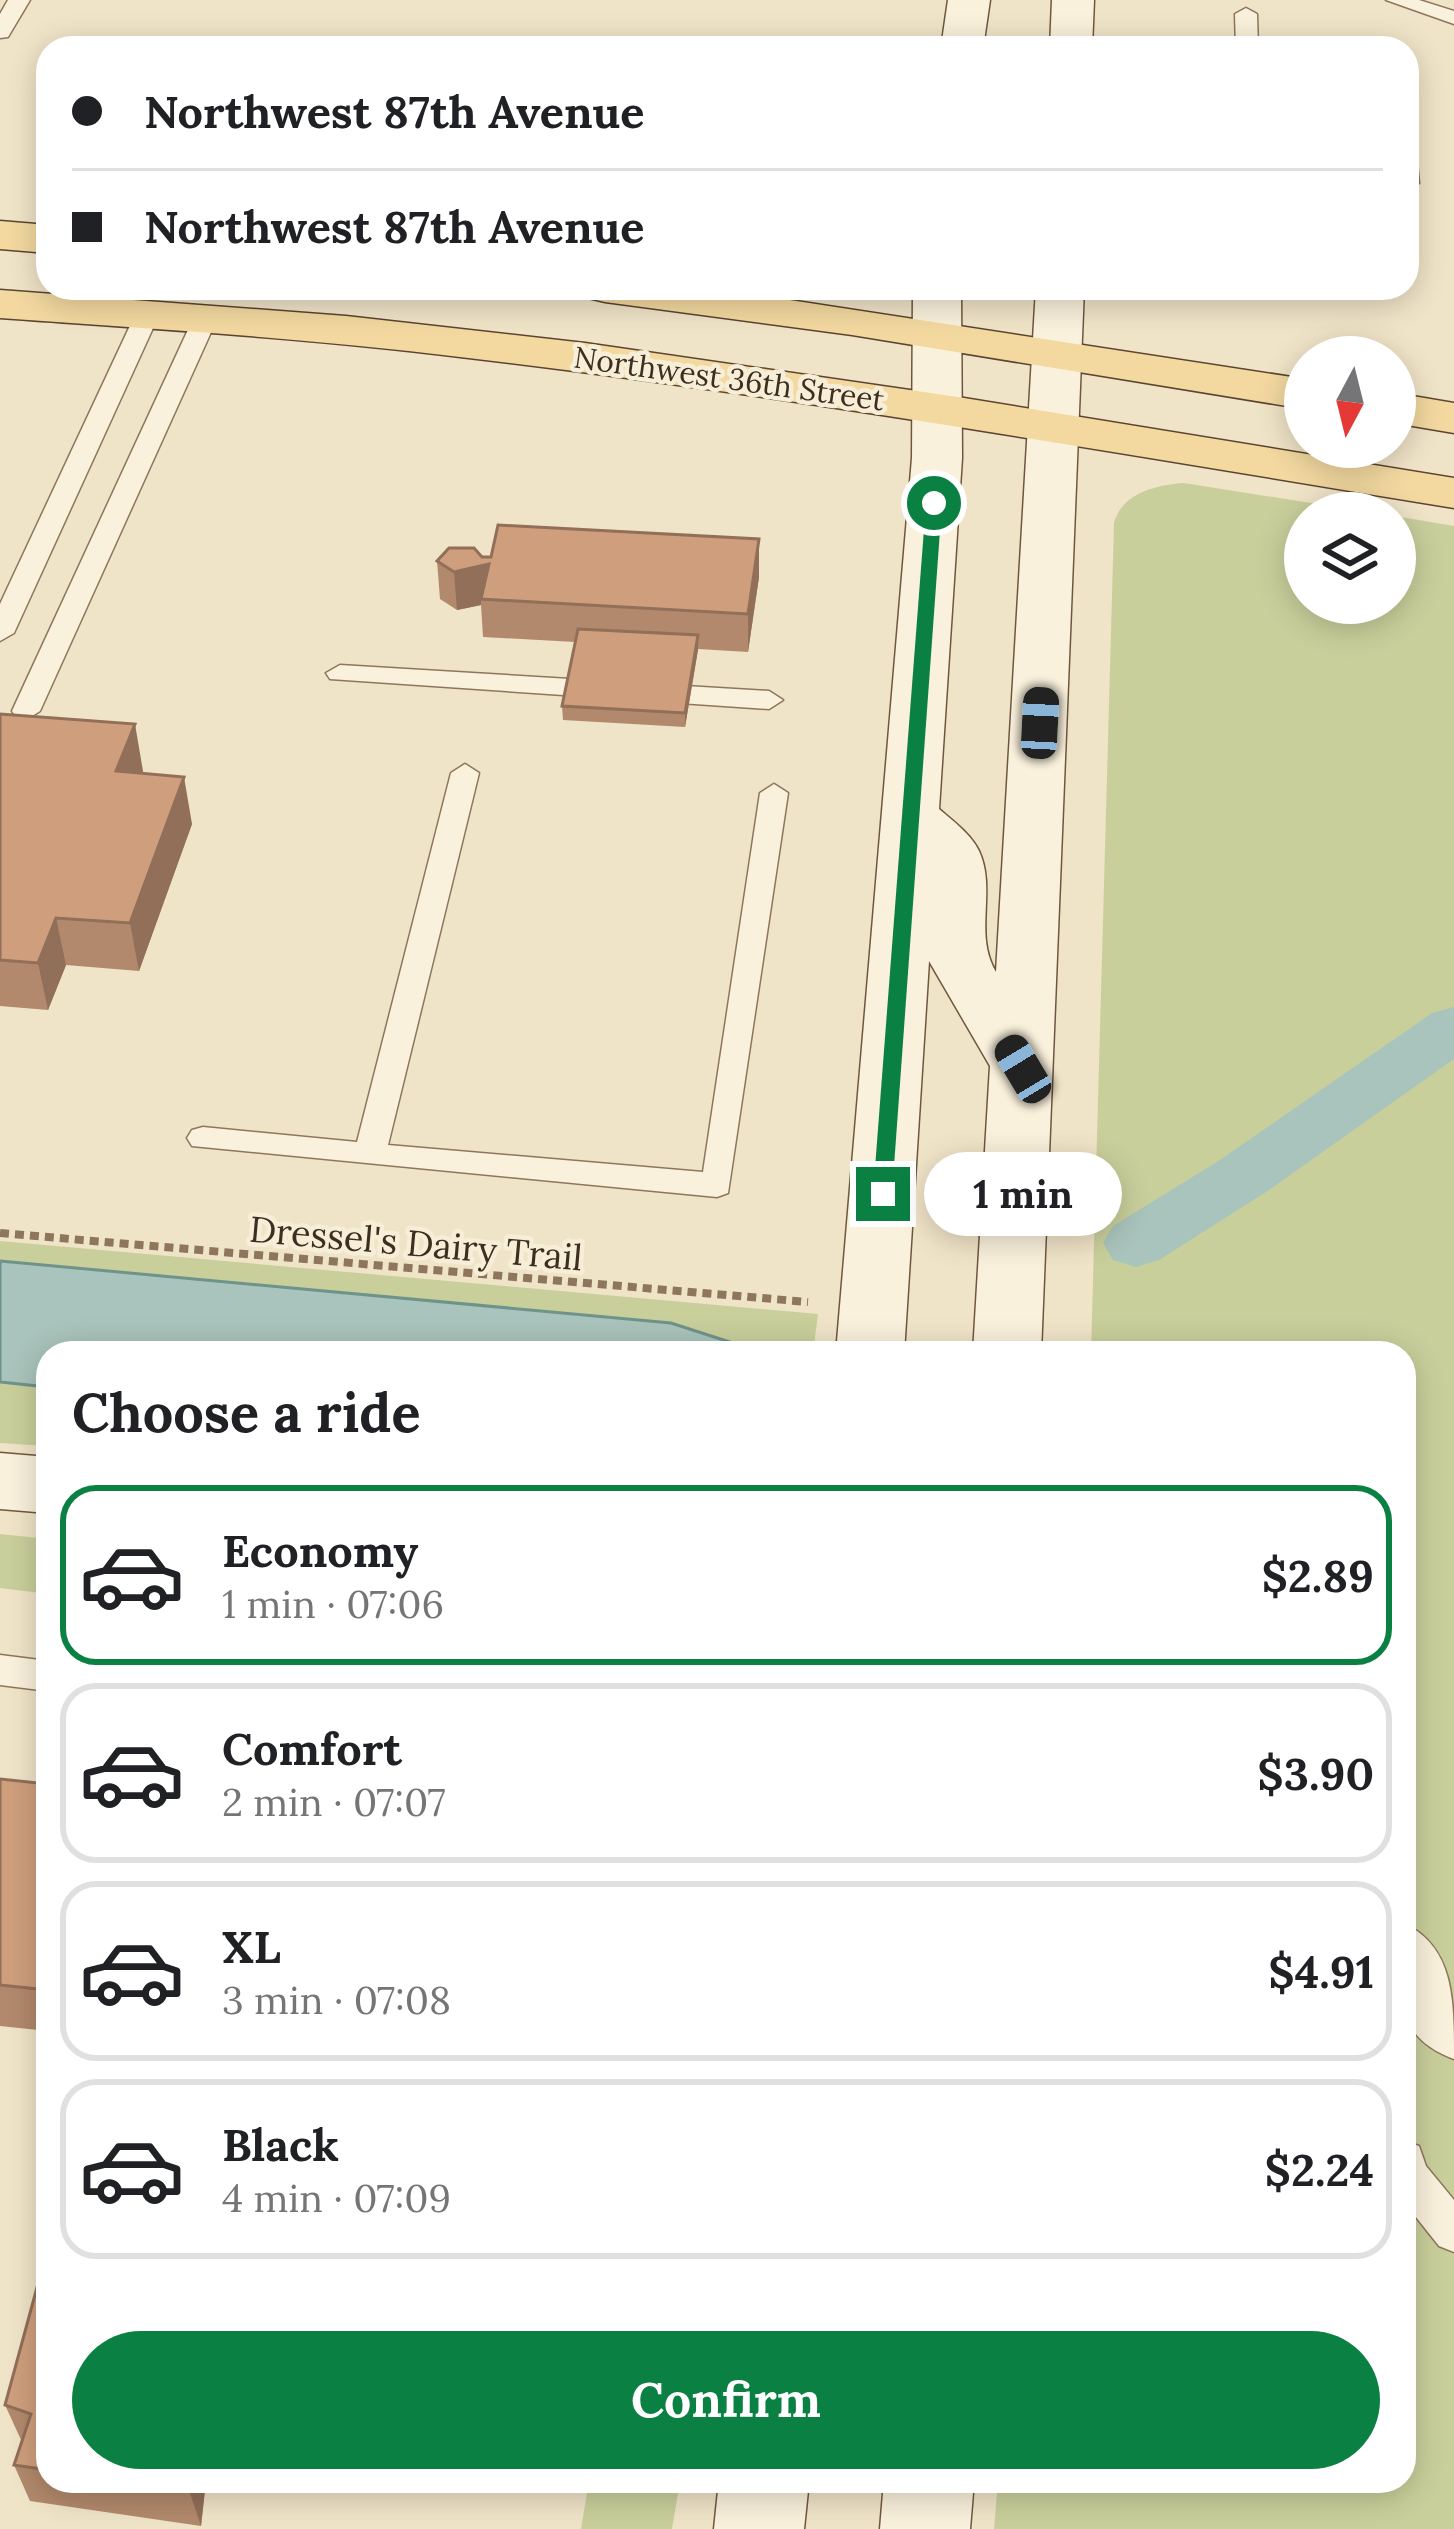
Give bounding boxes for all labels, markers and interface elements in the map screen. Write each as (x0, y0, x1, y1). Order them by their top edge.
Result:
text: Northwest 87th Avenue (144, 83, 645, 140)
text: Northwest 87th Avenue (144, 198, 645, 255)
north arrow (1284, 336, 1416, 468)
map controls (1284, 336, 1416, 624)
street label: Northwest 36th Street (572, 337, 887, 419)
route start (907, 476, 961, 530)
button: layers (1284, 492, 1416, 624)
car (1020, 686, 1060, 760)
car (989, 1029, 1057, 1109)
callout: 1 min (925, 1152, 1123, 1236)
route end (856, 1167, 910, 1221)
text: 1 min (973, 1169, 1073, 1219)
street label: Dressel's Dairy Trail (247, 1206, 585, 1280)
text: Choose a ride (72, 1378, 421, 1447)
icon: car (78, 1521, 186, 1629)
text: Economy (222, 1522, 418, 1579)
text: $2.89 (1261, 1547, 1374, 1604)
text: 1 min · 07:06 (222, 1579, 444, 1629)
icon: car (78, 1719, 186, 1827)
text: Comfort (222, 1720, 402, 1777)
text: $3.90 (1257, 1745, 1374, 1802)
text: 2 min · 07:07 (222, 1777, 445, 1827)
icon: car (78, 1917, 186, 2025)
text: XL (222, 1918, 281, 1975)
text: $4.91 (1268, 1943, 1374, 2000)
text: 3 min · 07:08 (222, 1975, 451, 2025)
icon: car (78, 2115, 186, 2223)
text: Black (222, 2116, 339, 2173)
text: $2.24 (1264, 2141, 1374, 2198)
text: 4 min · 07:09 (222, 2173, 451, 2223)
button: Confirm (72, 2331, 1380, 2469)

